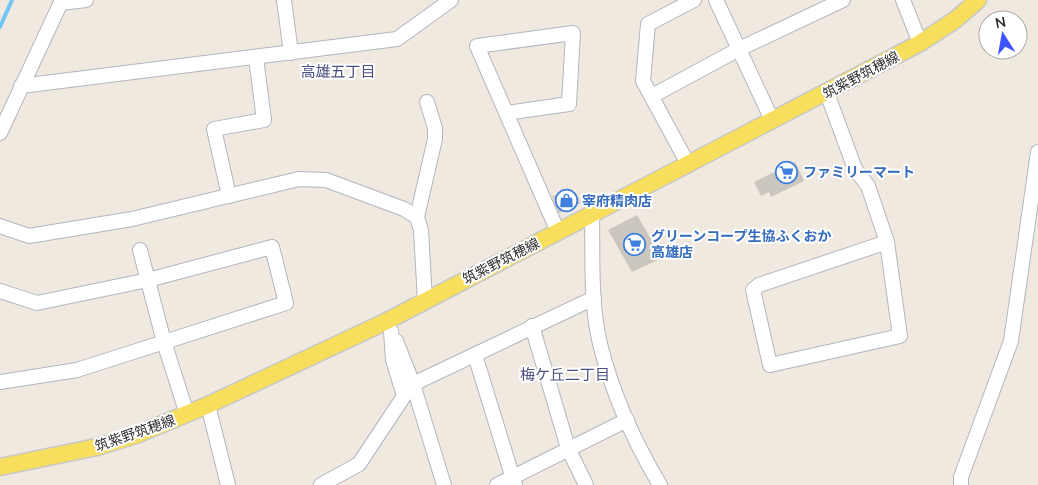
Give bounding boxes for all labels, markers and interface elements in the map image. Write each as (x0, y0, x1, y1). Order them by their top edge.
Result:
north arrow (978, 10, 1028, 60)
text: N (994, 12, 1007, 32)
street label: 筑紫野筑穂線 (820, 47, 902, 103)
district label: 高雄五丁目 (300, 62, 376, 81)
supermarket icon: ファミリーマート (775, 160, 799, 184)
place label: ファミリーマート (803, 163, 915, 181)
shop icon: 宰府精肉店 (554, 189, 578, 213)
place label: 宰府精肉店 (582, 192, 652, 210)
place label: グリーンコープ生協ふくおか 高雄店 (651, 227, 831, 261)
supermarket icon: グリーンコープ生協ふくおか 高雄店 (623, 232, 647, 256)
street label: 筑紫野筑穂線 (459, 234, 543, 288)
district label: 梅ケ丘二丁目 (520, 365, 610, 384)
street label: 筑紫野筑穂線 (92, 411, 178, 455)

